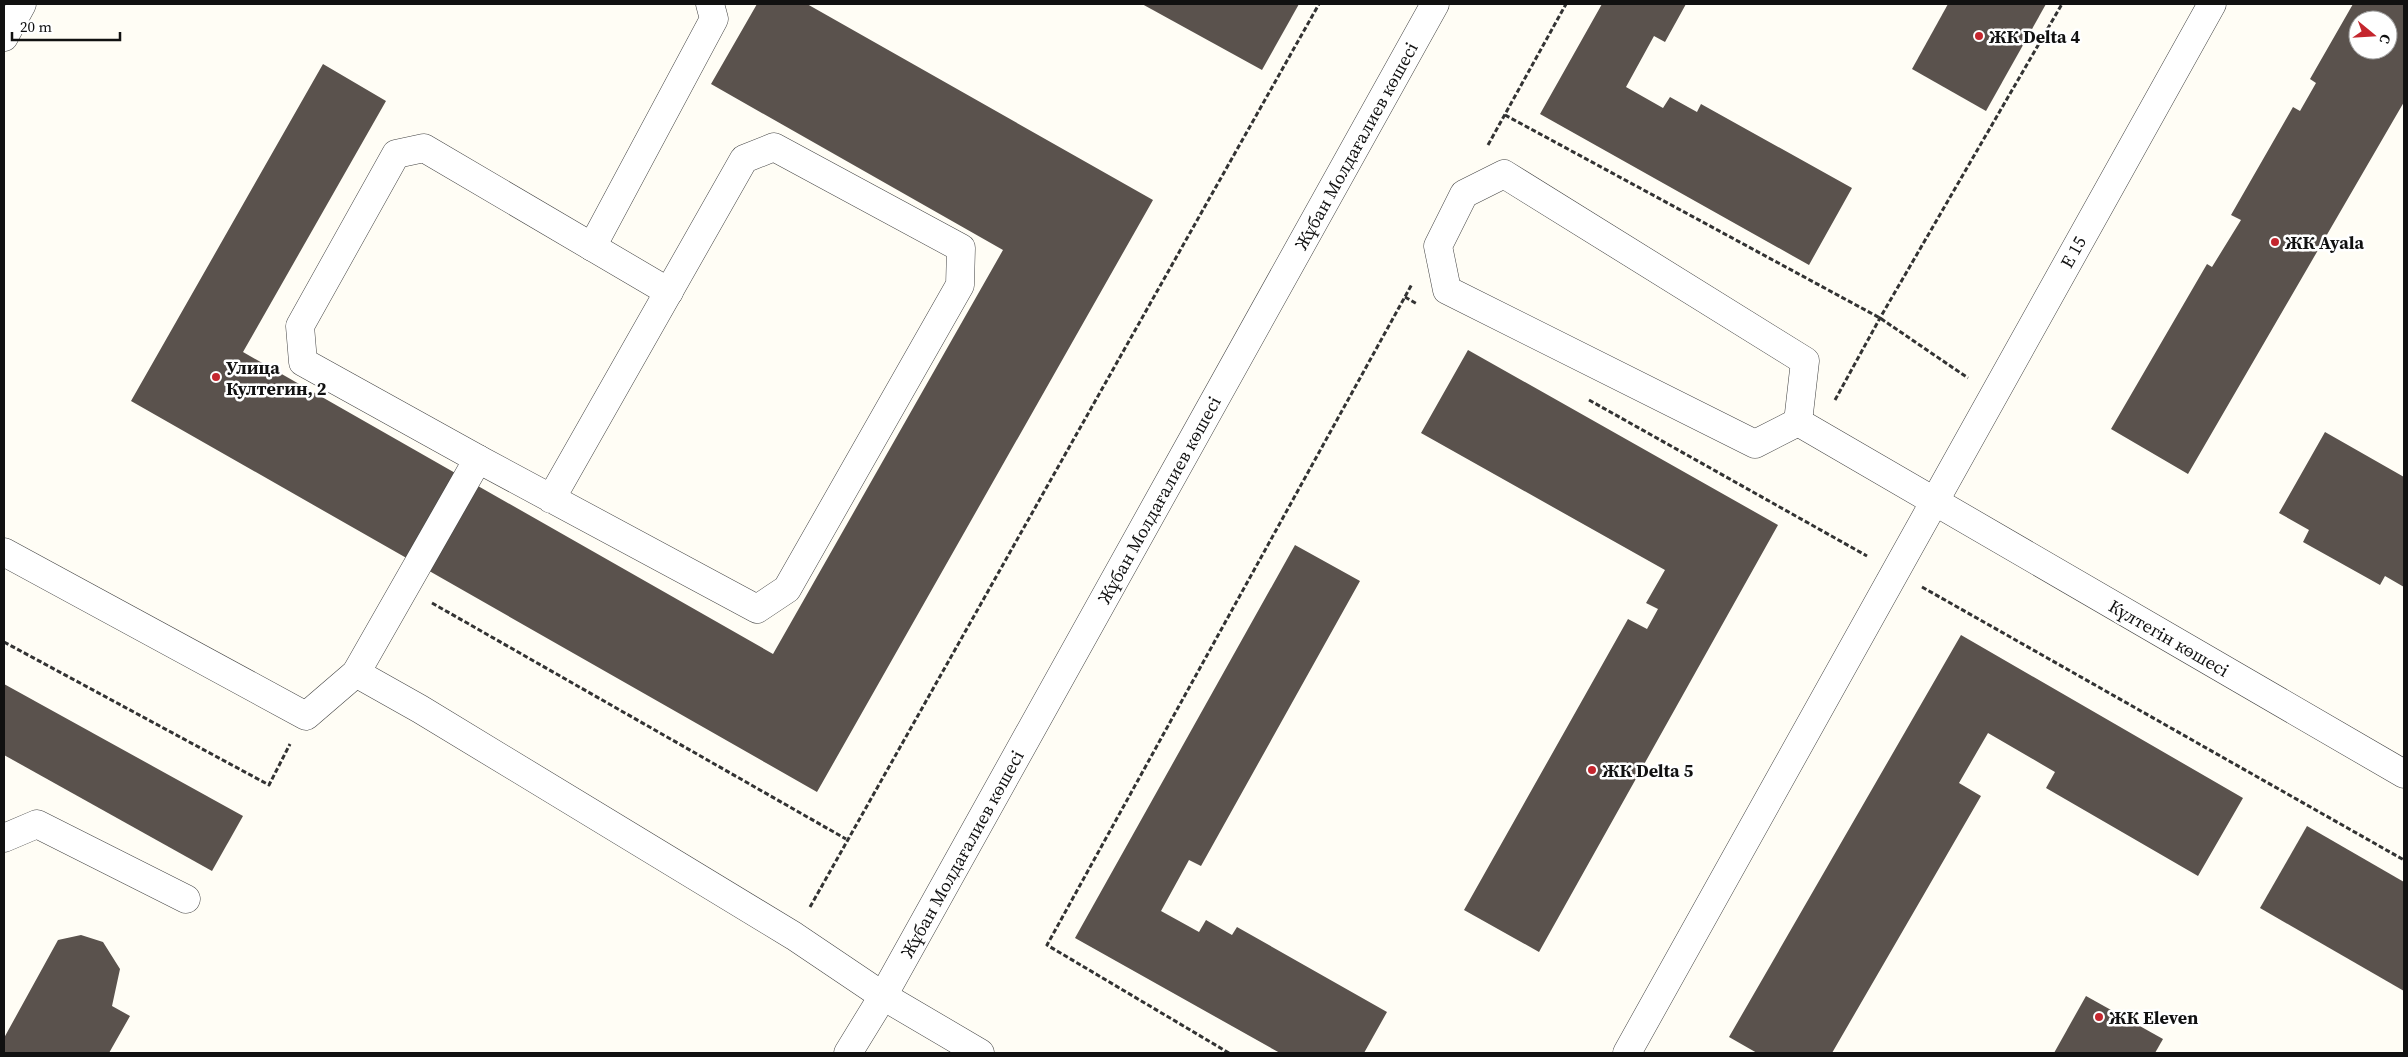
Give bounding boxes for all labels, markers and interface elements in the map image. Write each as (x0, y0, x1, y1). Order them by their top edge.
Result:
scale bar (12, 10, 120, 42)
north arrow (2348, 10, 2398, 60)
text: 20 m (20, 16, 52, 37)
place label: ЖК Delta 4 (1989, 24, 2080, 49)
marker: ЖК Delta 4 (1973, 30, 1985, 42)
text: С (2374, 32, 2396, 47)
street label: Жұбан Молдағалиев көшесі (1288, 38, 1424, 254)
place label: ЖК Ayala (2285, 230, 2364, 255)
street label: E 15 (2054, 231, 2092, 273)
marker: ЖК Ayala (2269, 236, 2281, 248)
place label: Улица Култегин, 2 (226, 355, 327, 401)
marker: Улица Култегин, 2 (210, 371, 222, 383)
street label: Жұбан Молдағалиев көшесі (1091, 392, 1227, 608)
street label: Күлтегін көшесі (2104, 593, 2234, 683)
street label: Жұбан Молдағалиев көшесі (894, 746, 1030, 962)
place label: ЖК Delta 5 (1602, 758, 1693, 783)
marker: ЖК Delta 5 (1586, 764, 1598, 776)
place label: ЖК Eleven (2109, 1005, 2198, 1030)
marker: ЖК Eleven (2093, 1011, 2105, 1023)

